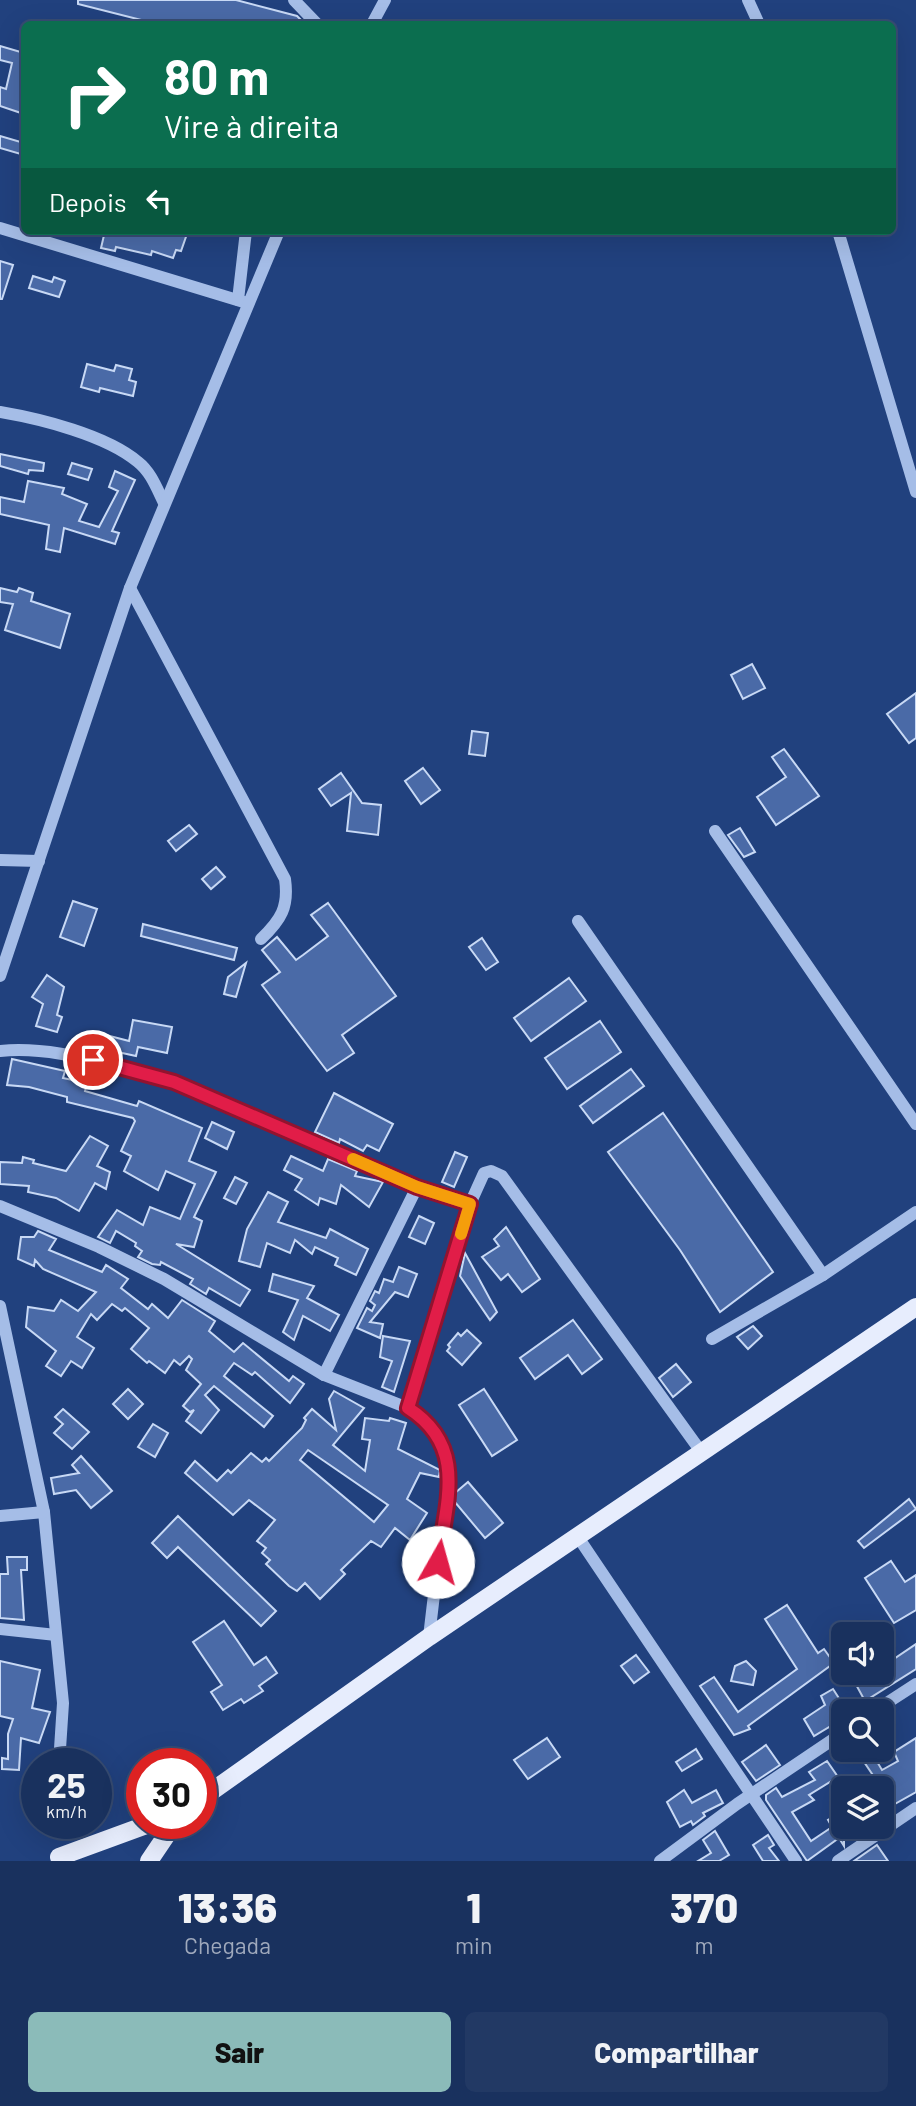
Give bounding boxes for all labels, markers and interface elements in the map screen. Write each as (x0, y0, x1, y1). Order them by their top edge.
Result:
text: 80 m (164, 46, 269, 105)
icon: right (49, 49, 140, 140)
text: Vire à direita (164, 106, 339, 144)
icon: left (140, 182, 178, 220)
text: Depois (49, 186, 126, 217)
pin (63, 1030, 123, 1090)
icon: arrive (74, 1041, 112, 1079)
position arrow (401, 1525, 475, 1599)
map controls (831, 1622, 894, 1839)
button: sound (831, 1622, 894, 1685)
button: search (831, 1699, 894, 1762)
speed limit sign: 30 (126, 1748, 217, 1839)
text: 25 (47, 1763, 86, 1805)
button: layers (831, 1776, 894, 1839)
text: km/h (46, 1800, 87, 1822)
text: 13:36 (178, 1881, 277, 1931)
text: 1 (466, 1881, 481, 1931)
text: 370 (670, 1881, 738, 1931)
text: Chegada (184, 1931, 271, 1959)
text: min (455, 1931, 492, 1959)
text: m (695, 1931, 714, 1959)
button: Sair (28, 2012, 451, 2092)
button: Compartilhar (465, 2012, 888, 2092)

